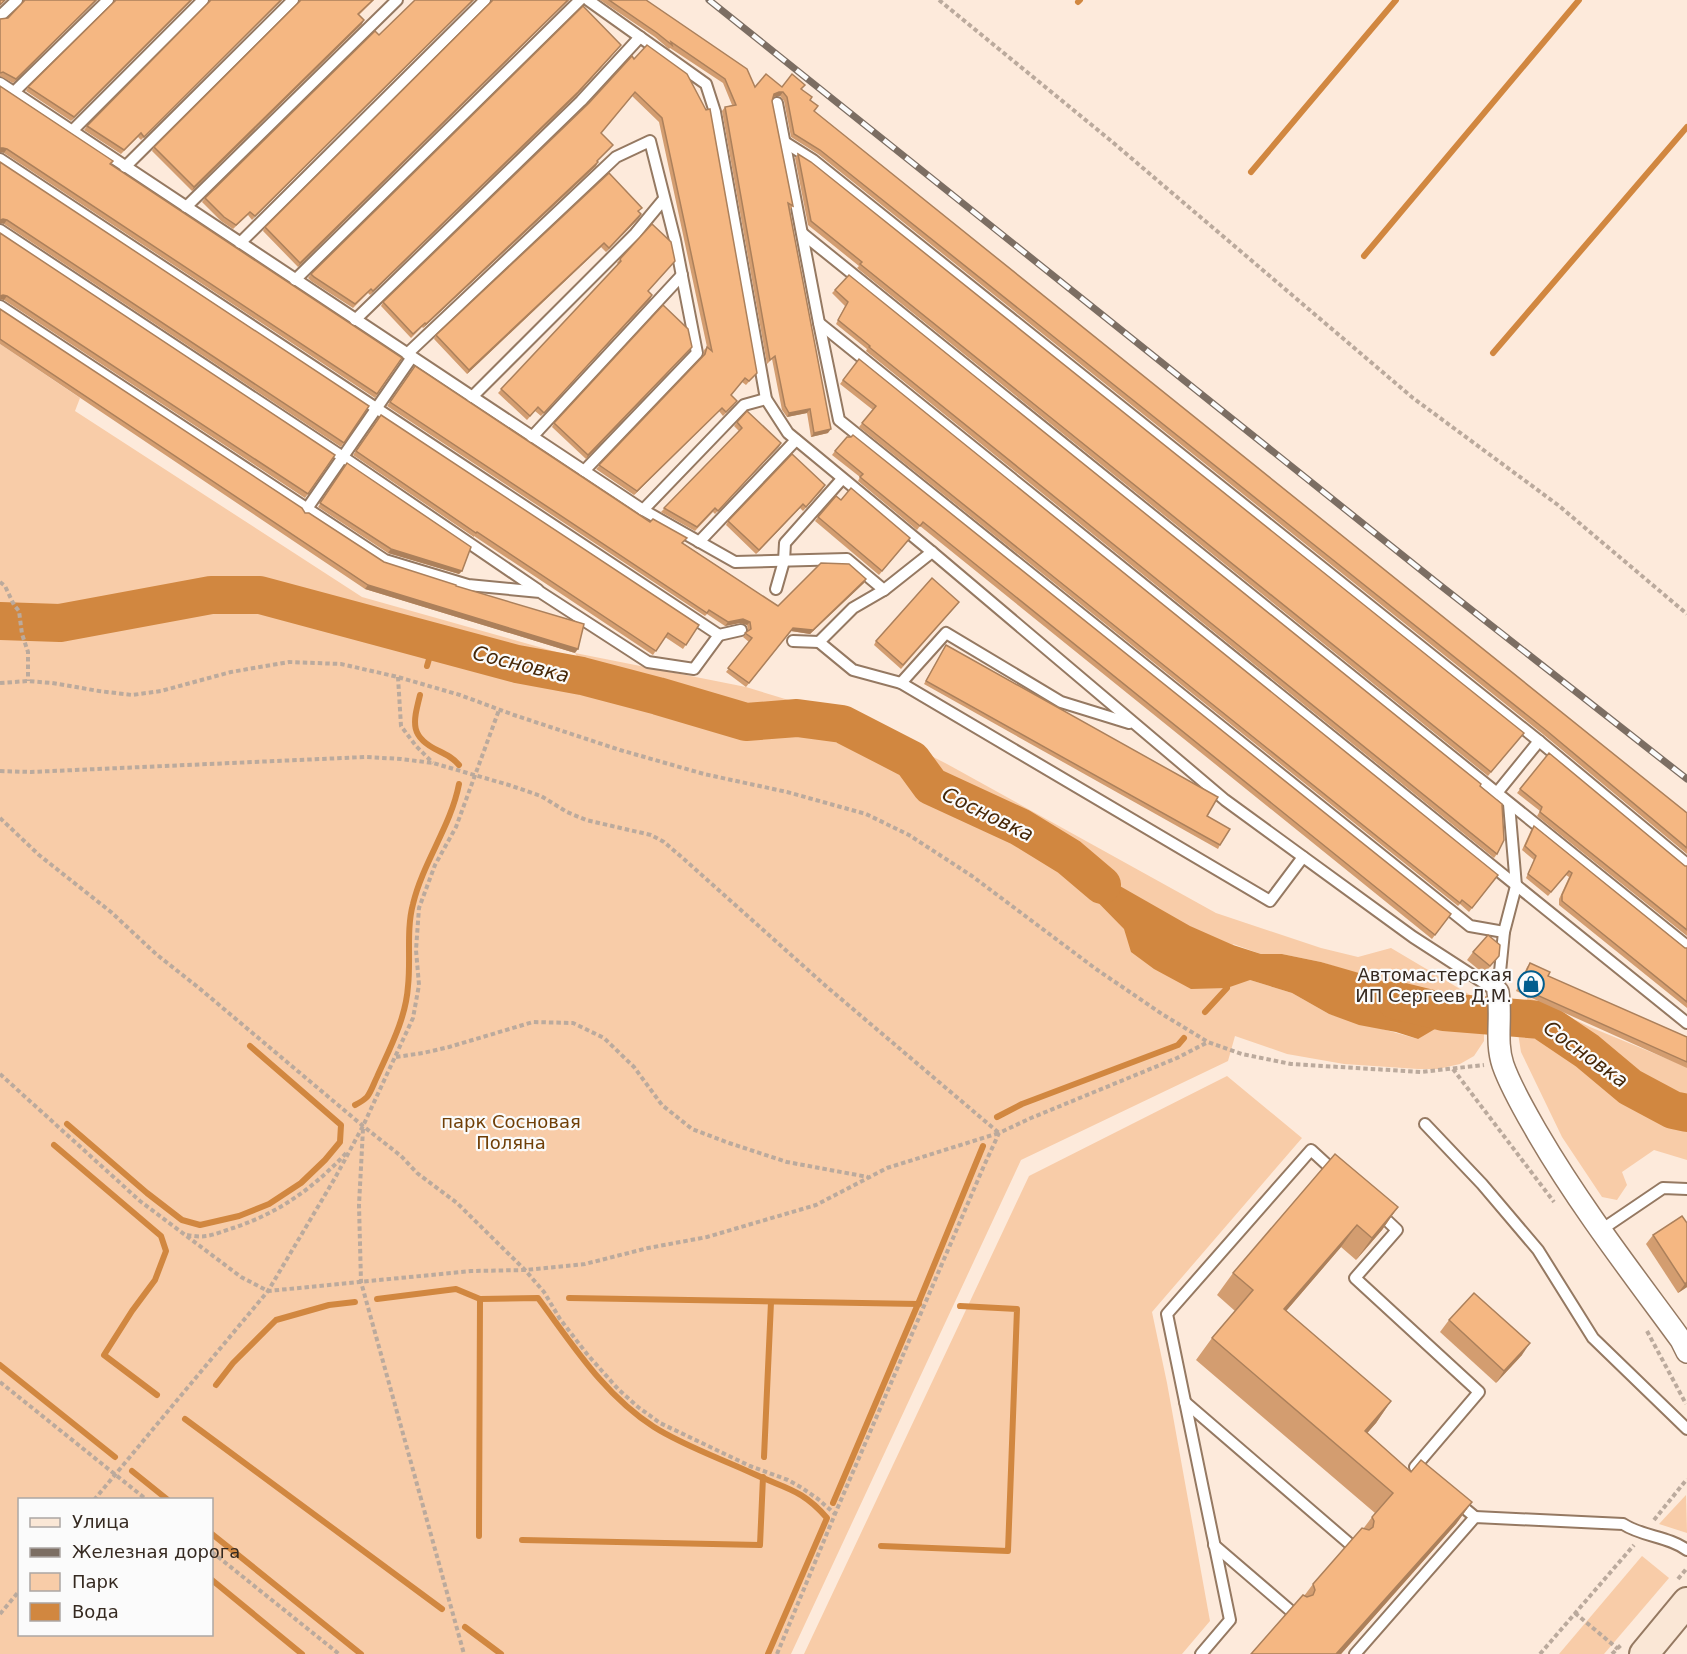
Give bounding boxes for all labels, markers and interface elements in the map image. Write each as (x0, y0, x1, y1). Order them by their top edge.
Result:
water label: Сосновка (470, 640, 572, 688)
water label: Сосновка (938, 782, 1038, 846)
place label: Автомастерская ИП Сергеев Д.М. (1355, 964, 1512, 1006)
shop icon: Автомастерская ИП Сергеев Д.М. (1516, 969, 1546, 999)
water label: Сосновка (1539, 1015, 1633, 1093)
park label: парк Сосновая Поляна (441, 1111, 581, 1153)
legend (18, 1498, 213, 1636)
text: Улица (72, 1511, 129, 1532)
text: Железная дорога (72, 1541, 240, 1562)
text: Парк (72, 1571, 119, 1592)
text: Вода (72, 1601, 119, 1622)

